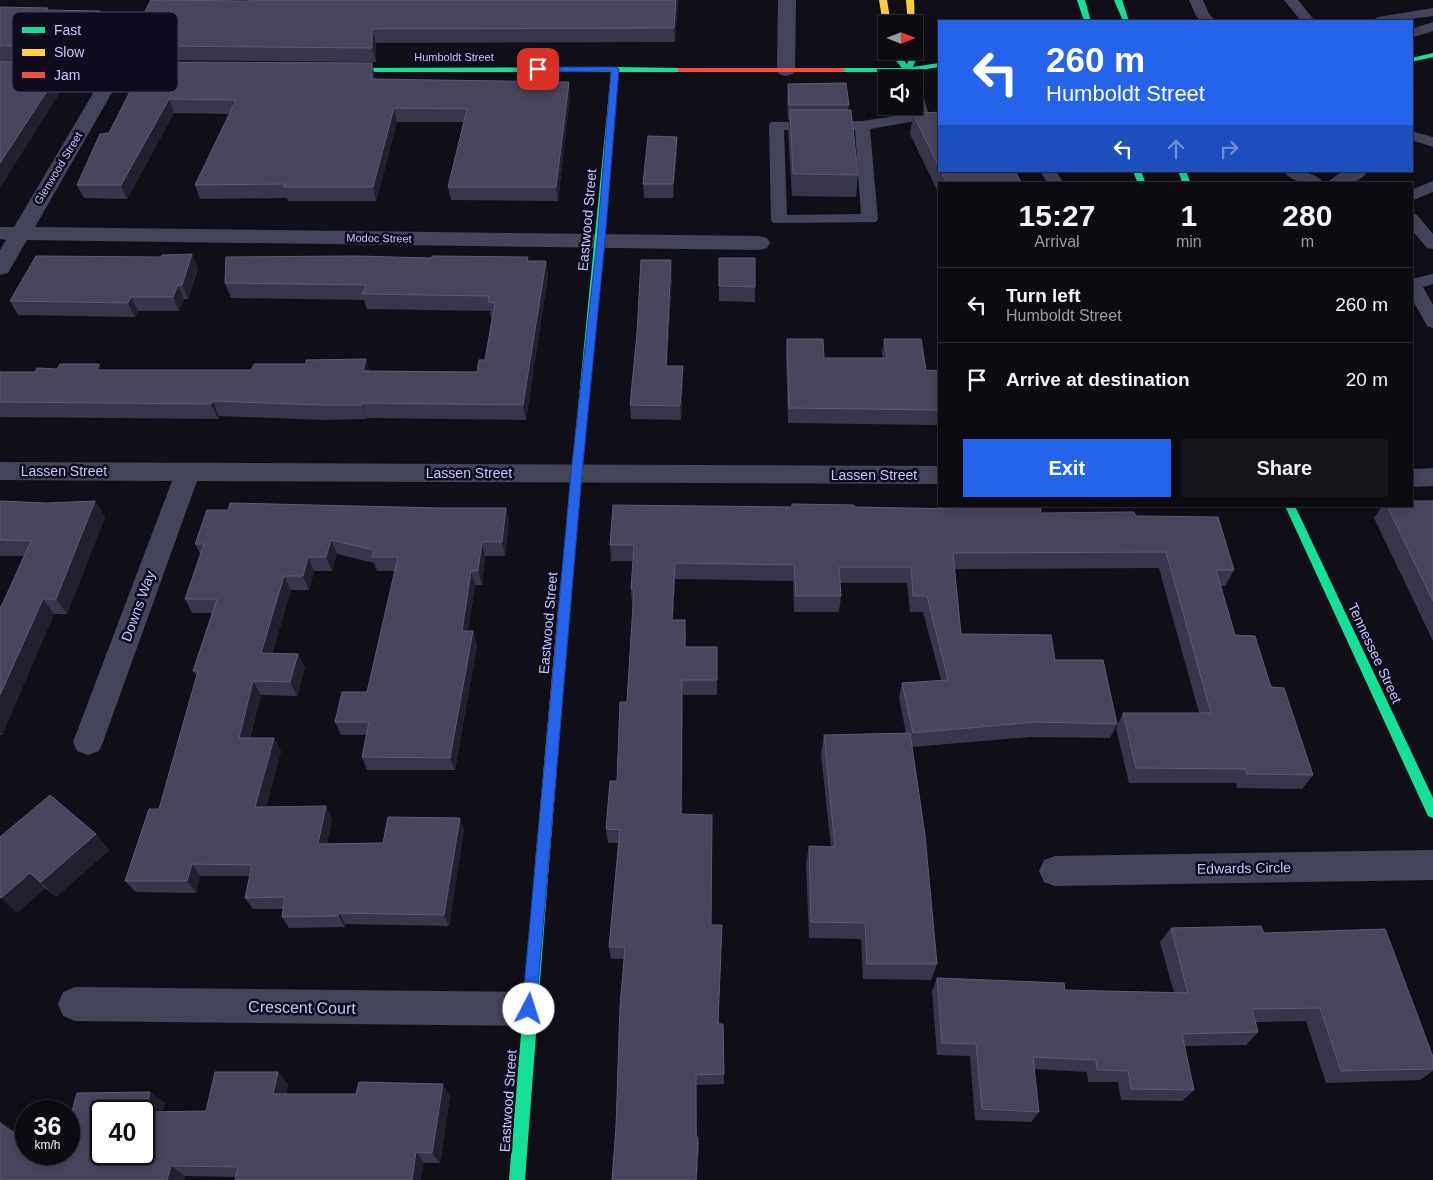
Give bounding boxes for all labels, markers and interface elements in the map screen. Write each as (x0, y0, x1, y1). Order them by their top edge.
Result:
legend (12, 12, 178, 92)
north arrow (878, 15, 922, 60)
map controls (878, 15, 923, 115)
text: Fast (54, 22, 81, 38)
icon: left (963, 40, 1028, 105)
text: 260 m (1046, 40, 1145, 79)
text: Slow (54, 44, 85, 60)
pin (517, 48, 559, 90)
street label: Humboldt Street (414, 51, 494, 63)
icon: arrive (524, 55, 552, 83)
text: Jam (54, 67, 80, 83)
button: sound (878, 70, 923, 115)
text: Humboldt Street (1046, 81, 1205, 106)
street label: Glenwood Street (32, 130, 84, 206)
icon: left (1109, 135, 1137, 163)
icon: ahead (1162, 135, 1190, 163)
icon: right (1215, 135, 1243, 163)
street label: Eastwood Street (575, 168, 599, 272)
text: 15:27 (1019, 199, 1095, 232)
text: 1 (1180, 199, 1197, 232)
text: 280 (1282, 199, 1332, 232)
street label: Modoc Street (346, 231, 412, 245)
text: Arrival (1034, 233, 1080, 250)
text: min (1176, 233, 1202, 250)
text: m (1301, 233, 1314, 250)
text: Turn left (1006, 285, 1081, 306)
icon: left (963, 291, 991, 319)
text: 260 m (1335, 294, 1388, 315)
text: Humboldt Street (1006, 307, 1122, 324)
icon: arrive (963, 366, 991, 394)
text: Arrive at destination (1006, 369, 1190, 390)
text: 20 m (1346, 369, 1388, 390)
button: Exit (963, 439, 1171, 497)
button: Share (1181, 439, 1388, 497)
street label: Lassen Street (21, 463, 107, 479)
street label: Lassen Street (426, 465, 512, 481)
street label: Lassen Street (831, 467, 917, 483)
street label: Downs Way (118, 568, 158, 644)
street label: Eastwood Street (536, 571, 560, 675)
street label: Tennessee Street (1345, 600, 1405, 706)
street label: Edwards Circle (1197, 859, 1291, 877)
position arrow (502, 982, 554, 1034)
street label: Crescent Court (248, 998, 356, 1017)
street label: Eastwood Street (496, 1049, 520, 1153)
speed limit sign: 40 (90, 1100, 155, 1165)
text: 36 (34, 1112, 61, 1140)
text: km/h (34, 1138, 61, 1152)

